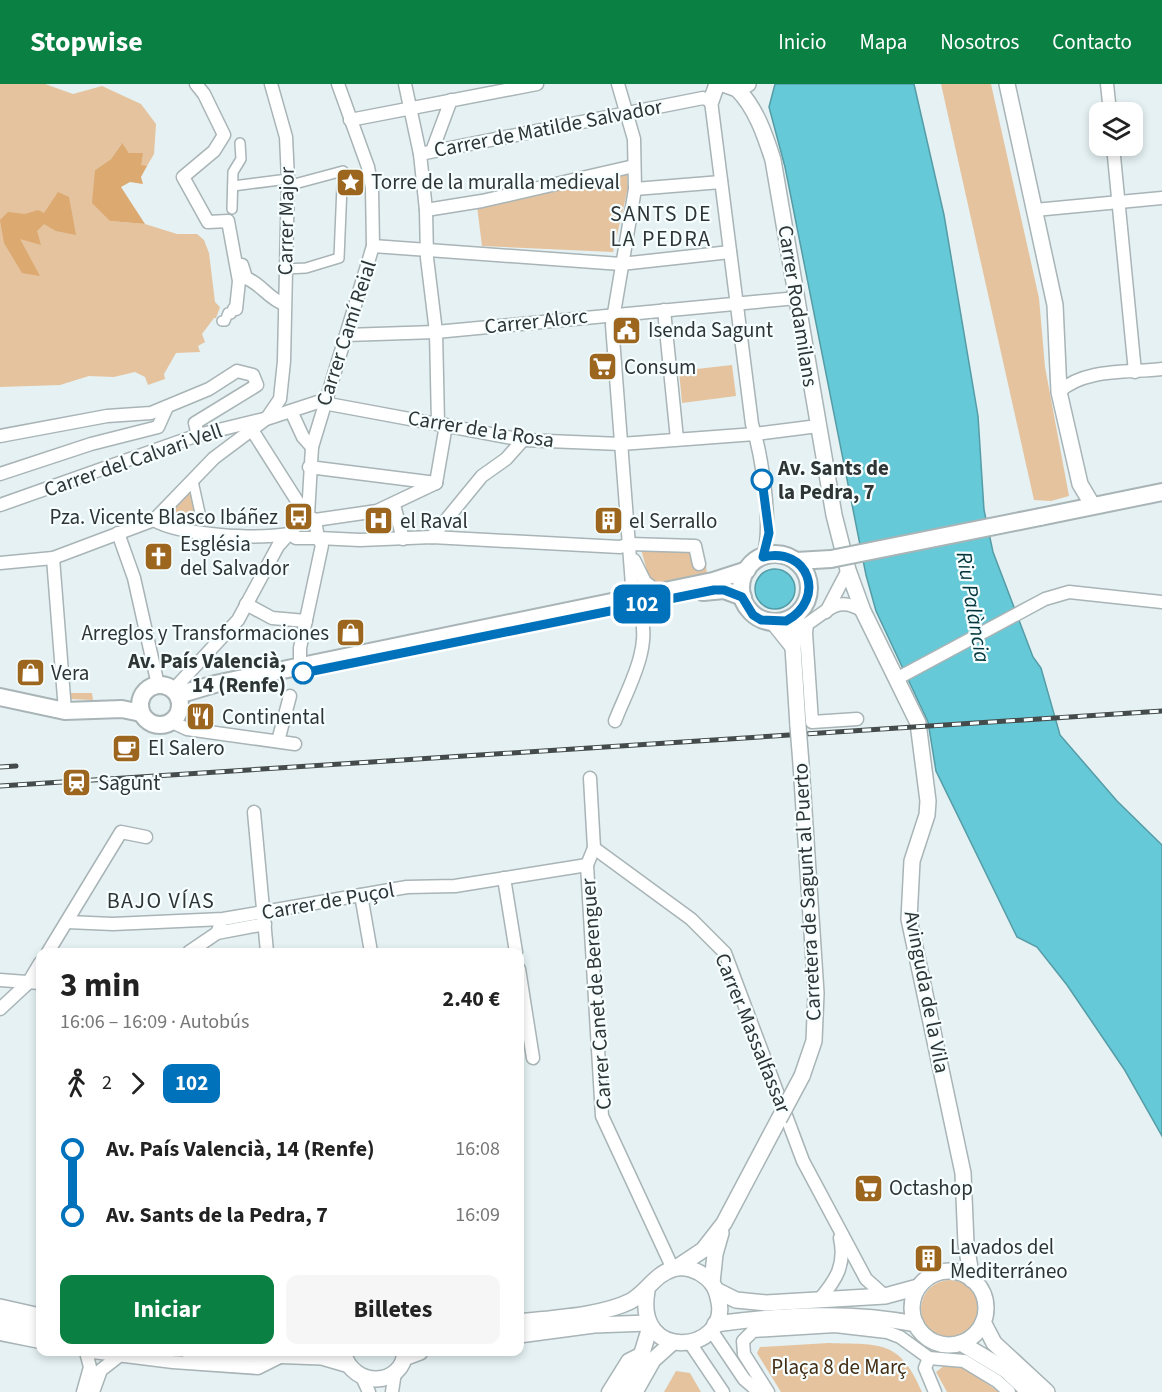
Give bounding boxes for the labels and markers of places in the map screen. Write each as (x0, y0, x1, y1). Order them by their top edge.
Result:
place icon: Torre de la muralla medieval (334, 166, 366, 198)
place label: Torre de la muralla medieval (371, 167, 620, 197)
public building icon: Isenda Sagunt (611, 314, 643, 346)
place label: Isenda Sagunt (648, 315, 773, 345)
supermarket icon: Consum (587, 351, 619, 383)
place label: Consum (624, 352, 697, 382)
place label: Av. Sants de la Pedra, 7 (777, 453, 889, 507)
marker: Av. Sants de la Pedra, 7 (751, 469, 773, 491)
bus stop icon: Pza. Vicente Blasco Ibáñez (283, 501, 315, 533)
place label: Pza. Vicente Blasco Ibáñez (50, 502, 278, 532)
hospital icon: el Raval (363, 505, 395, 537)
building icon: el Serrallo (592, 505, 624, 537)
place label: el Raval (400, 506, 468, 536)
place label: el Serrallo (629, 506, 717, 536)
place label: Església del Salvador (180, 529, 290, 583)
church icon: Església del Salvador (143, 540, 175, 572)
shop icon: Arreglos y Transformaciones (334, 617, 366, 649)
place label: Arreglos y Transformaciones (81, 618, 329, 648)
place label: Av. País Valencià, 14 (Renfe) (127, 646, 286, 700)
shop icon: Vera (14, 657, 46, 689)
place label: Vera (51, 658, 89, 688)
marker: Av. País Valencià, 14 (Renfe) (292, 662, 314, 684)
restaurant icon: Continental (185, 701, 217, 733)
place label: Continental (222, 702, 325, 732)
cafe icon: El Salero (111, 732, 143, 764)
place label: El Salero (148, 733, 225, 763)
station icon: Sagunt (61, 767, 93, 799)
place label: Sagunt (98, 768, 160, 798)
supermarket icon: Octashop (852, 1172, 884, 1204)
place label: Octashop (889, 1173, 973, 1203)
place label: Lavados del Mediterráneo (950, 1232, 1068, 1286)
building icon: Lavados del Mediterráneo (913, 1243, 945, 1275)

